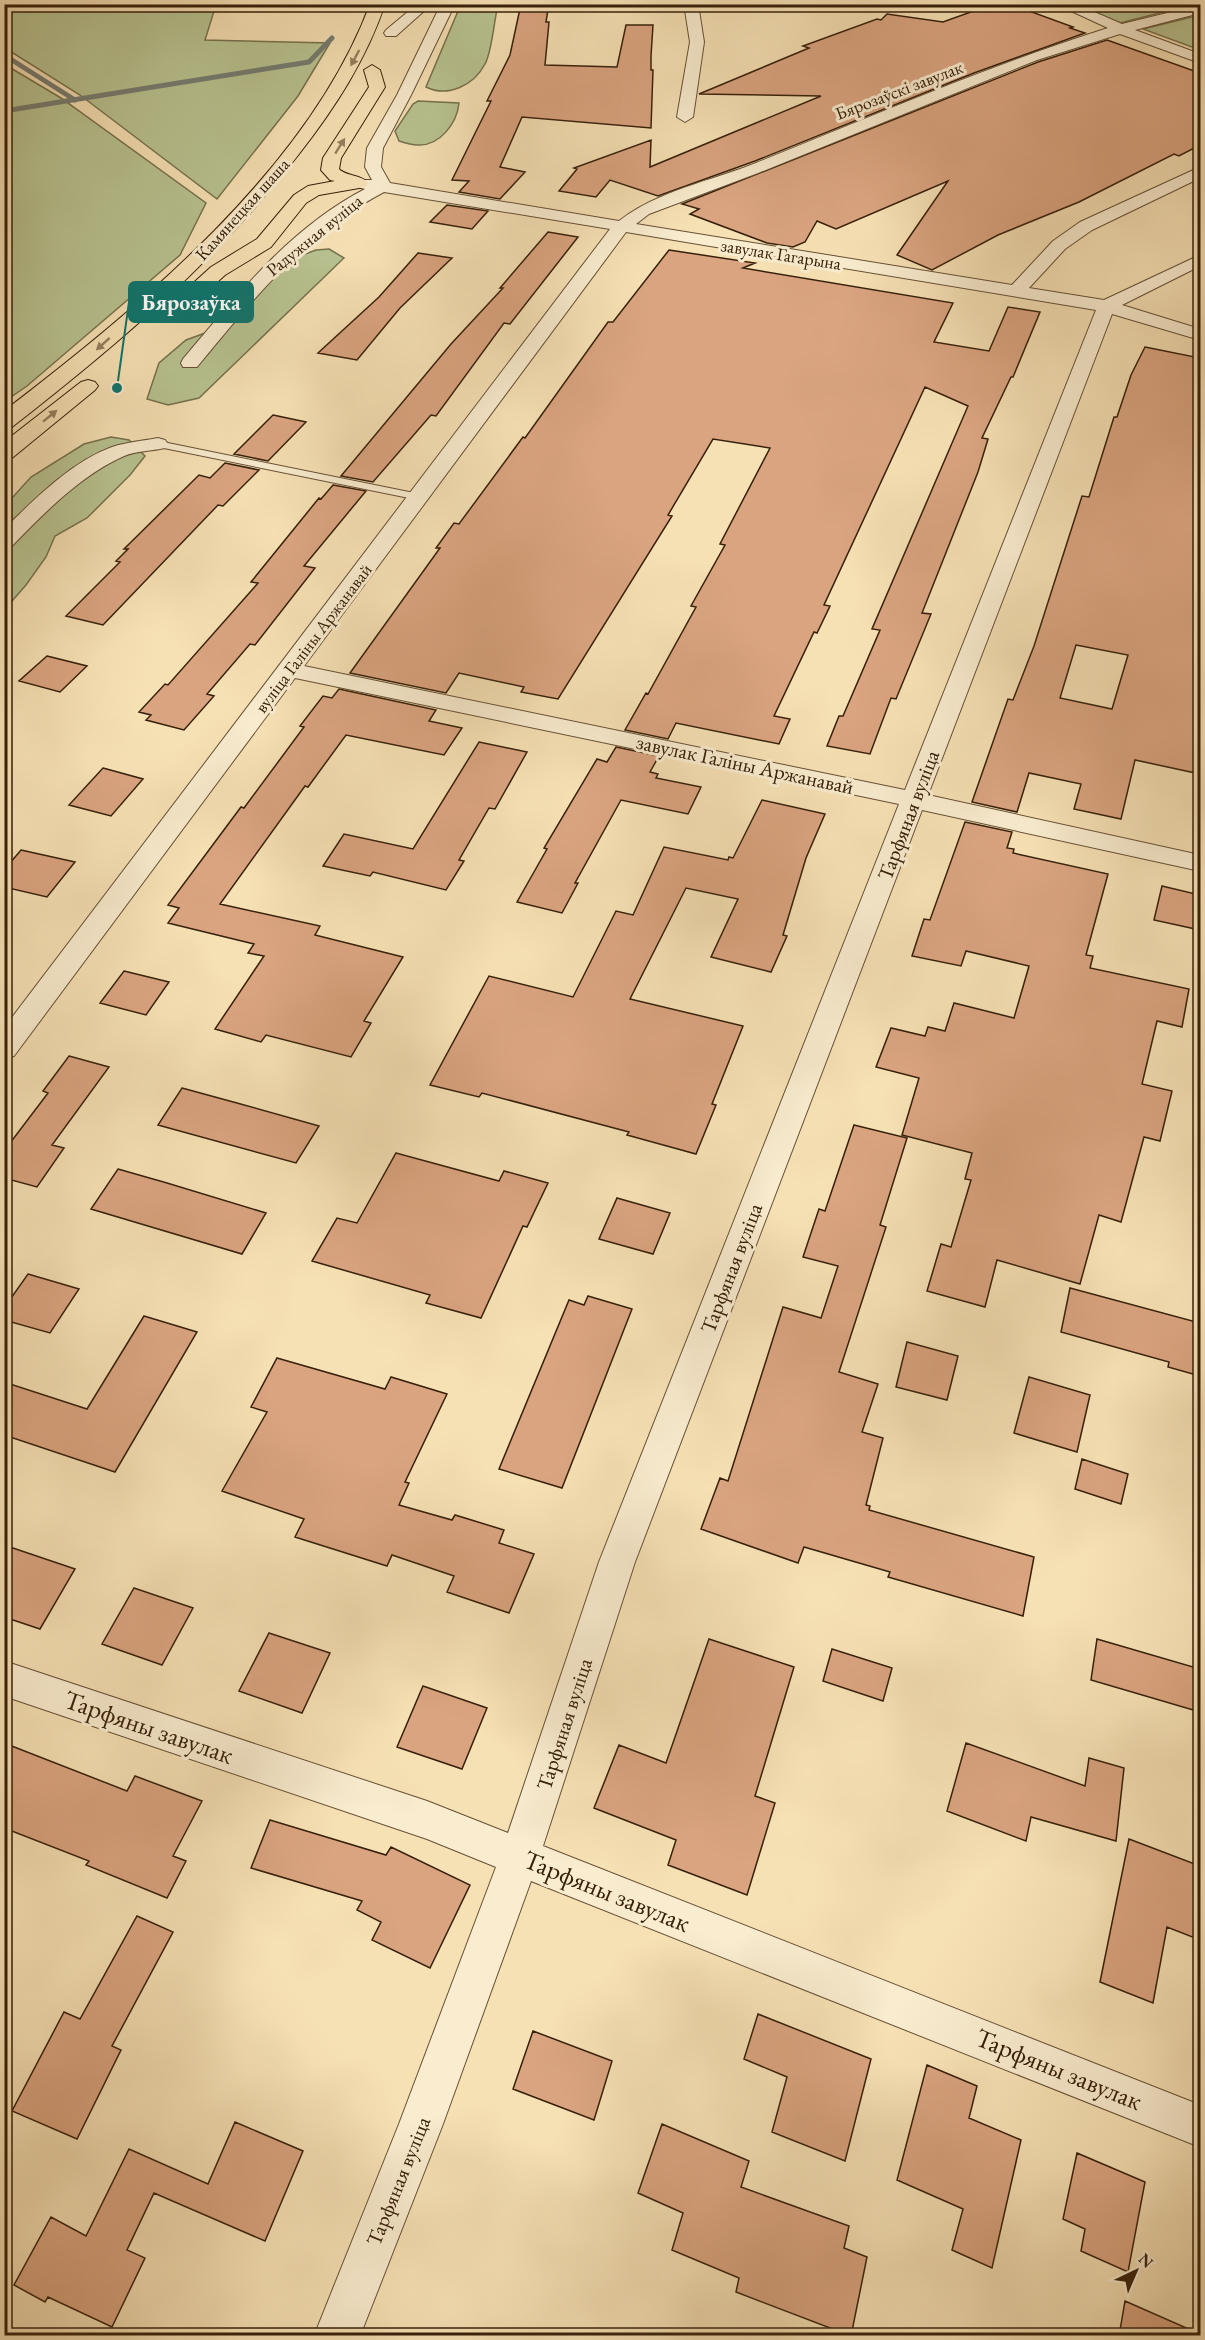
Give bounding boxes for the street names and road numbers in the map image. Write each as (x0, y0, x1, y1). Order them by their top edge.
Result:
street label: Бярозаўскі завулак (832, 55, 966, 125)
street label: Камянецкая шаша (190, 152, 295, 265)
street label: Радужная вуліца (261, 189, 367, 281)
street label: завулак Гагарына (719, 233, 844, 275)
street label: вуліца Галіны Аржанавай (249, 558, 377, 717)
street label: завулак Галіны Аржанавай (634, 728, 856, 800)
street label: Тарфяная вуліца (871, 746, 945, 884)
street label: Тарфяная вуліца (694, 1199, 768, 1337)
street label: Тарфяная вуліца (530, 1654, 598, 1793)
street label: Тарфяны завулак (60, 1682, 239, 1772)
street label: Тарфяны завулак (519, 1842, 696, 1940)
street label: Тарфяны завулак (971, 2020, 1148, 2118)
street label: Тарфяная вуліца (360, 2112, 436, 2250)

